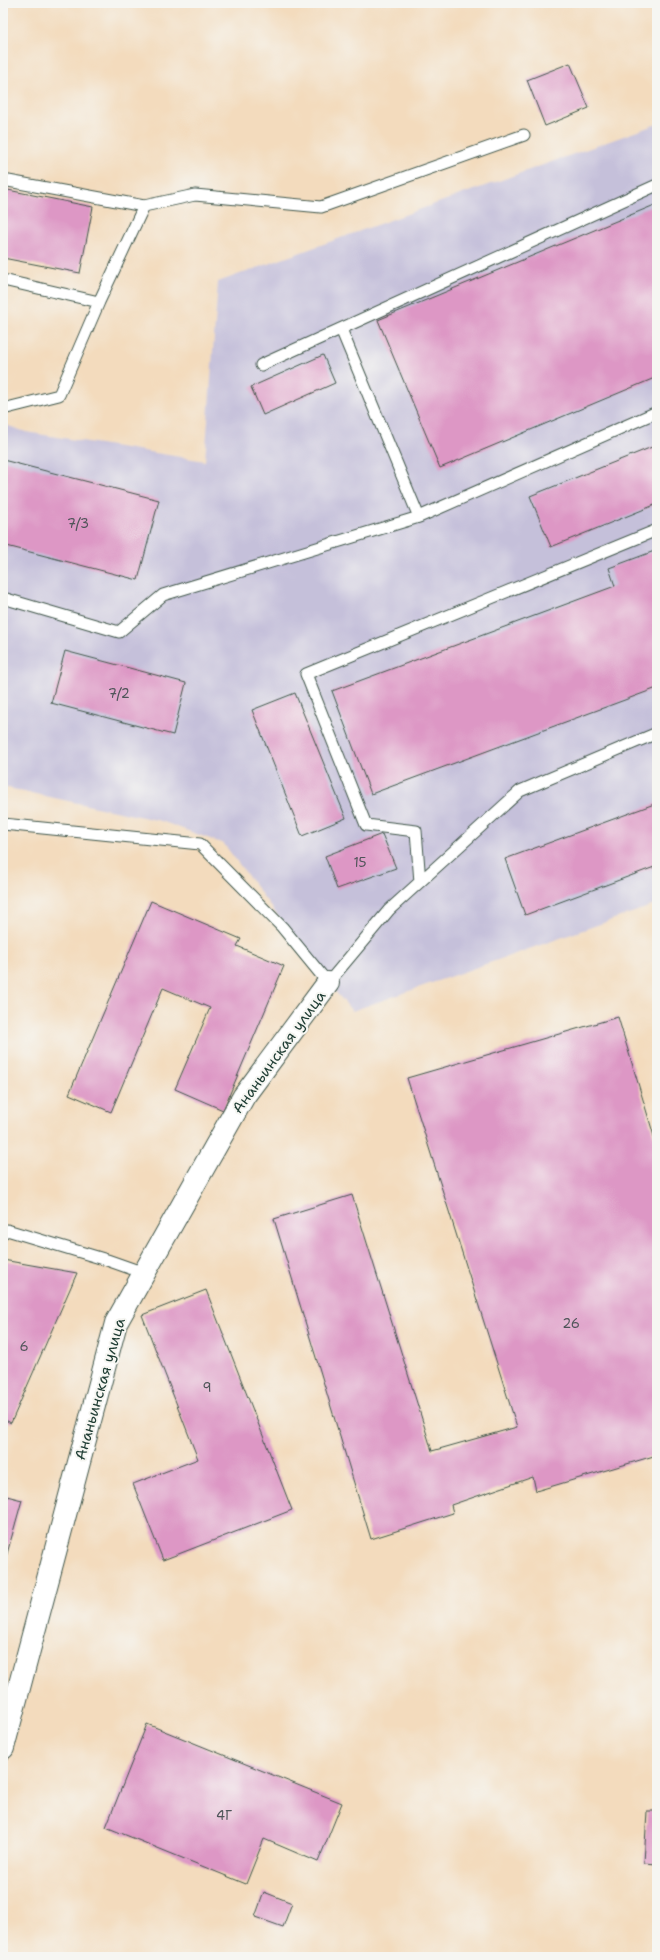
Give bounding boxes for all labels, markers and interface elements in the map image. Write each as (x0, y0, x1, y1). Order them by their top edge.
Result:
house number: 7/3 (67, 515, 89, 532)
house number: 7/2 (108, 685, 130, 702)
house number: 15 (353, 854, 367, 871)
street label: Ананьинская улица (228, 986, 331, 1117)
street label: Ананьинская улица (70, 1315, 130, 1462)
house number: 26 (562, 1315, 580, 1332)
house number: 6 (19, 1338, 29, 1355)
house number: 9 (202, 1379, 212, 1396)
house number: 4Г (216, 1807, 232, 1824)

